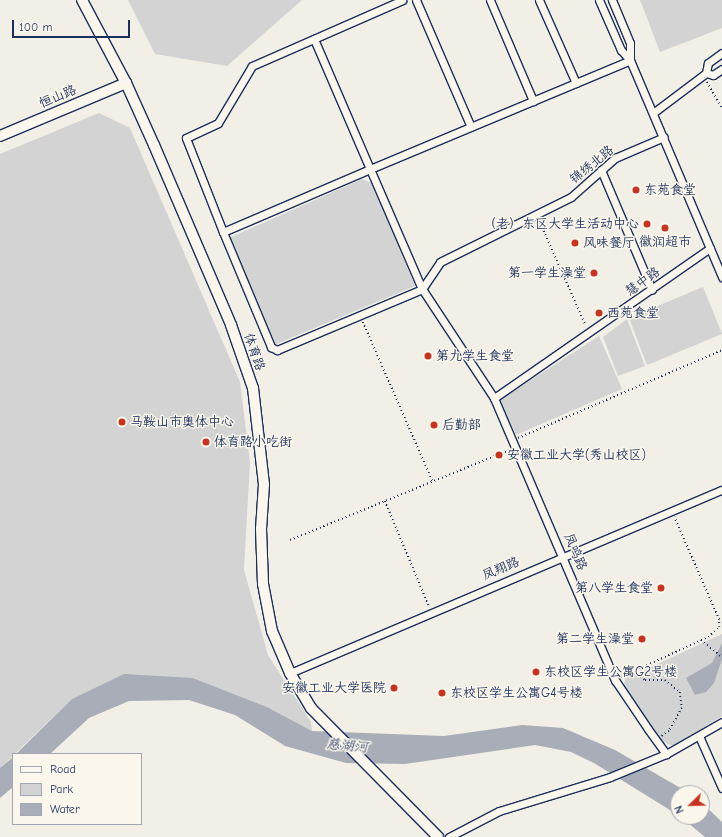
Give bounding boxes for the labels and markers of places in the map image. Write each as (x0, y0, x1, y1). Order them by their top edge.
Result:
place label: 东苑食堂 (644, 182, 696, 198)
marker: 东苑食堂 (631, 185, 641, 195)
place label: （老）东区大学生活动中心 (483, 216, 639, 232)
marker: （老）东区大学生活动中心 (642, 219, 652, 229)
marker: 徽润超市 (660, 223, 670, 233)
place label: 徽润超市 (639, 234, 691, 250)
place label: 风味餐厅 (583, 235, 635, 251)
marker: 风味餐厅 (570, 238, 580, 248)
place label: 第一学生澡堂 (508, 265, 586, 281)
marker: 第一学生澡堂 (589, 268, 599, 278)
place label: 西苑食堂 (607, 305, 659, 321)
marker: 西苑食堂 (594, 308, 604, 318)
place label: 第九学生食堂 (436, 348, 514, 364)
marker: 第九学生食堂 (423, 351, 433, 361)
place label: 马鞍山市奥体中心 (130, 414, 234, 430)
marker: 马鞍山市奥体中心 (117, 417, 127, 427)
place label: 后勤部 (442, 417, 481, 433)
marker: 后勤部 (429, 420, 439, 430)
place label: 体育路小吃街 (214, 434, 292, 450)
marker: 体育路小吃街 (201, 437, 211, 447)
place label: 安徽工业大学(秀山校区) (507, 447, 646, 463)
marker: 安徽工业大学(秀山校区) (494, 450, 504, 460)
place label: 第八学生食堂 (575, 580, 653, 596)
marker: 第八学生食堂 (656, 583, 666, 593)
place label: 第二学生澡堂 (556, 631, 634, 647)
marker: 第二学生澡堂 (637, 634, 647, 644)
place label: 东校区学生公寓G2号楼 (544, 664, 677, 680)
marker: 东校区学生公寓G2号楼 (531, 667, 541, 677)
place label: 安徽工业大学医院 (282, 680, 386, 696)
marker: 安徽工业大学医院 (389, 683, 399, 693)
place label: 东校区学生公寓G4号楼 (450, 685, 583, 701)
marker: 东校区学生公寓G4号楼 (437, 688, 447, 698)

